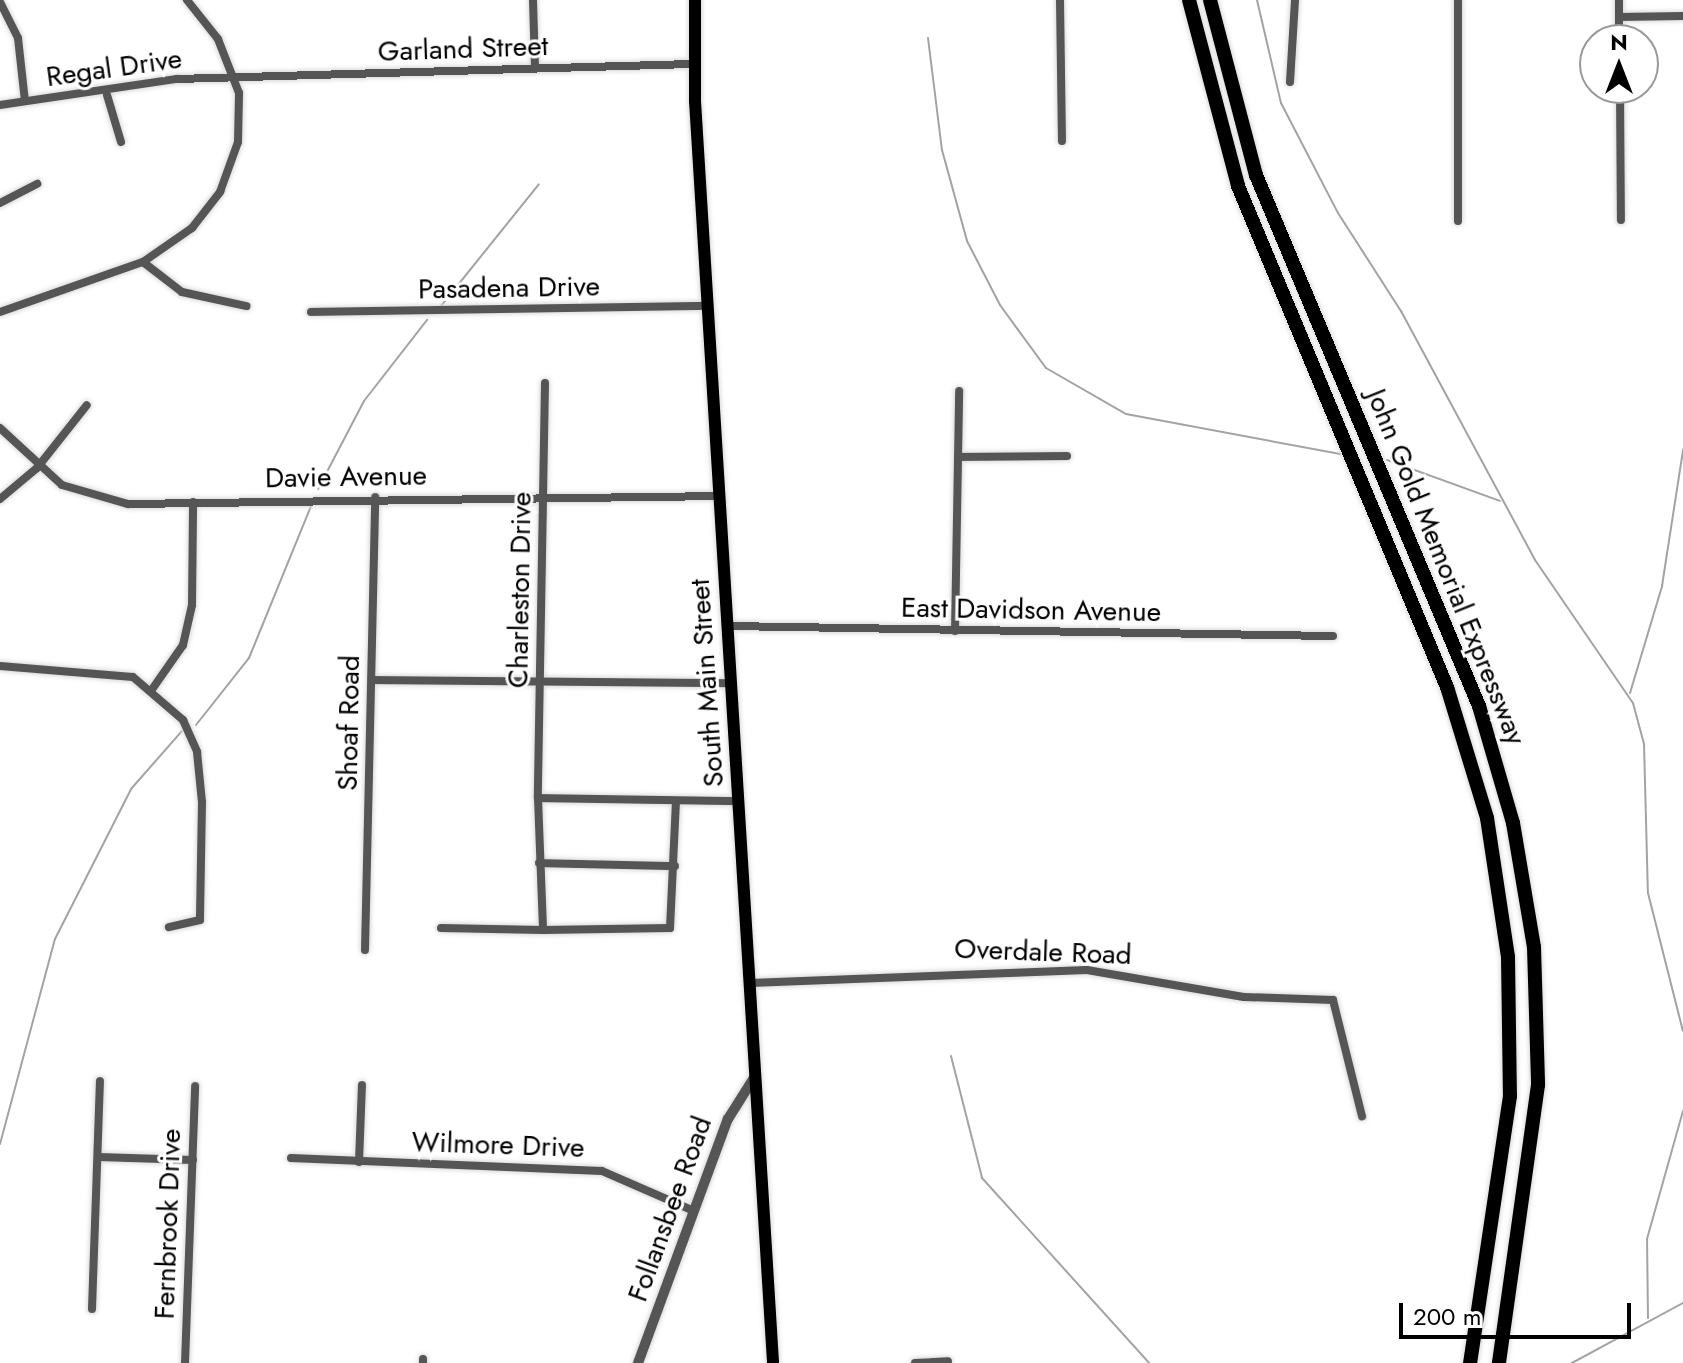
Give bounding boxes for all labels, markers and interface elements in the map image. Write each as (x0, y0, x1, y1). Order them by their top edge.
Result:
north arrow (1579, 24, 1659, 104)
text: N (1610, 26, 1628, 58)
street label: Garland Street (377, 29, 549, 69)
street label: Regal Drive (44, 42, 184, 94)
street label: Pasadena Drive (418, 270, 600, 306)
street label: John Gold Memorial Expressway (1359, 384, 1533, 750)
street label: Davie Avenue (265, 459, 427, 495)
street label: Charleston Drive (501, 491, 539, 689)
street label: South Main Street (683, 578, 731, 788)
street label: East Davidson Avenue (901, 591, 1161, 629)
street label: Shoaf Road (331, 655, 367, 791)
street label: Overdale Road (954, 932, 1132, 972)
street label: Follansbee Road (621, 1112, 719, 1306)
street label: Wilmore Drive (411, 1125, 585, 1165)
street label: Fernbrook Drive (148, 1128, 188, 1320)
scale bar (1403, 1287, 1635, 1337)
text: 200 m (1413, 1299, 1481, 1334)

